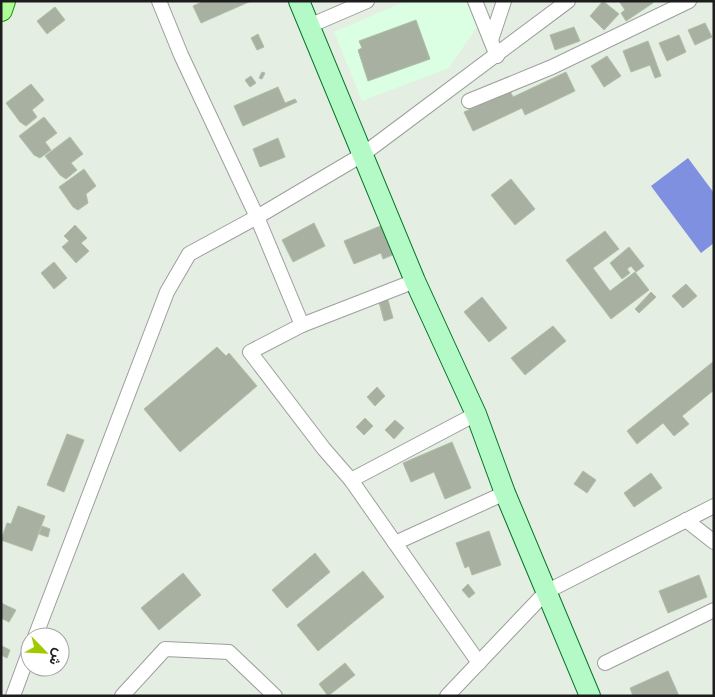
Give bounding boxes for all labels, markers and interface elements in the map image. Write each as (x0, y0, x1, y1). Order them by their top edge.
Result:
north arrow (20, 627, 70, 677)
text: ش (45, 646, 68, 668)

